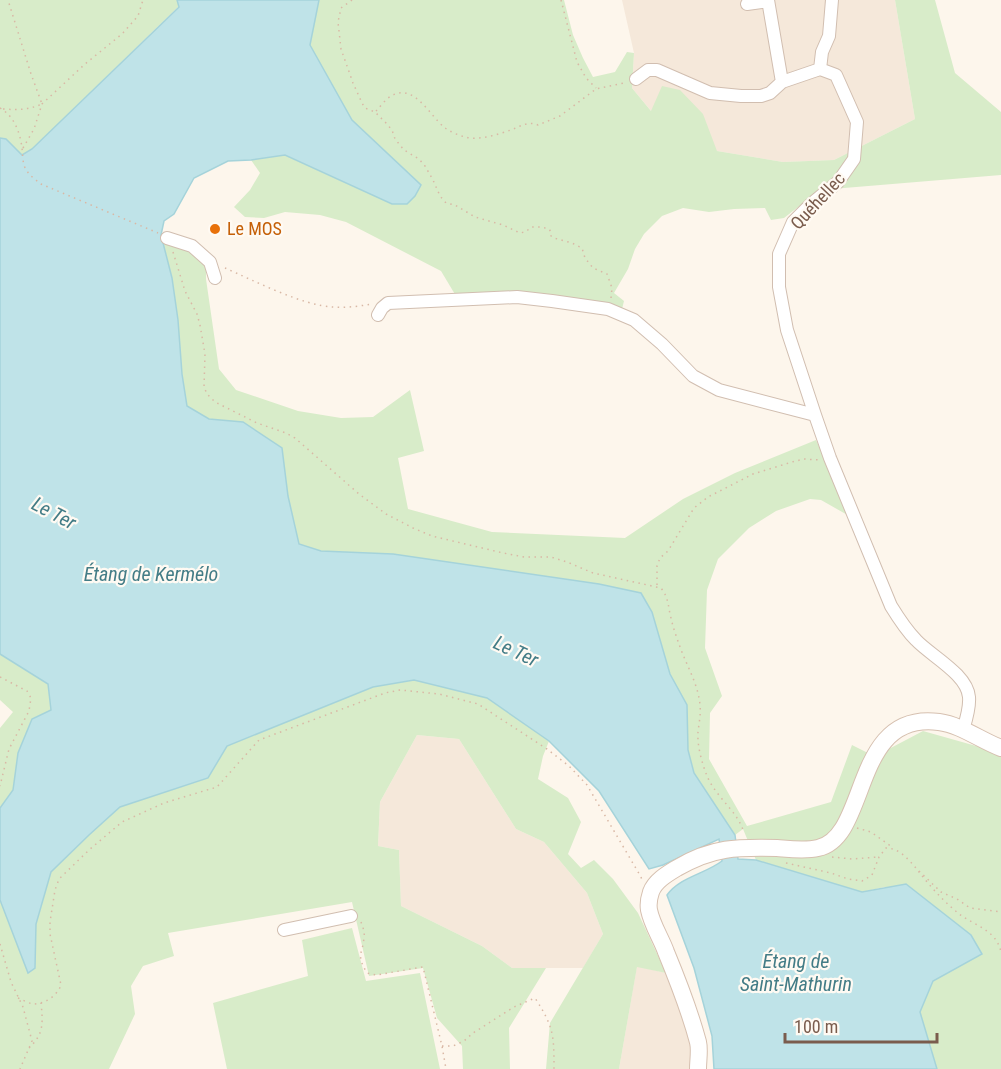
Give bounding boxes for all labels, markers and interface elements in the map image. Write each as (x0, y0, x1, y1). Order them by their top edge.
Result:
street label: Quéhellec (786, 168, 849, 233)
place label: Le MOS (227, 218, 282, 239)
marker: Le MOS (208, 222, 222, 236)
water label: Le Ter (28, 491, 81, 535)
water label: Étang de Kermélo (84, 562, 218, 586)
water label: Le Ter (490, 630, 543, 672)
water label: Étang de Saint-Mathurin (740, 949, 852, 996)
scale bar (785, 1006, 936, 1044)
text: 100 m (794, 1016, 838, 1037)

